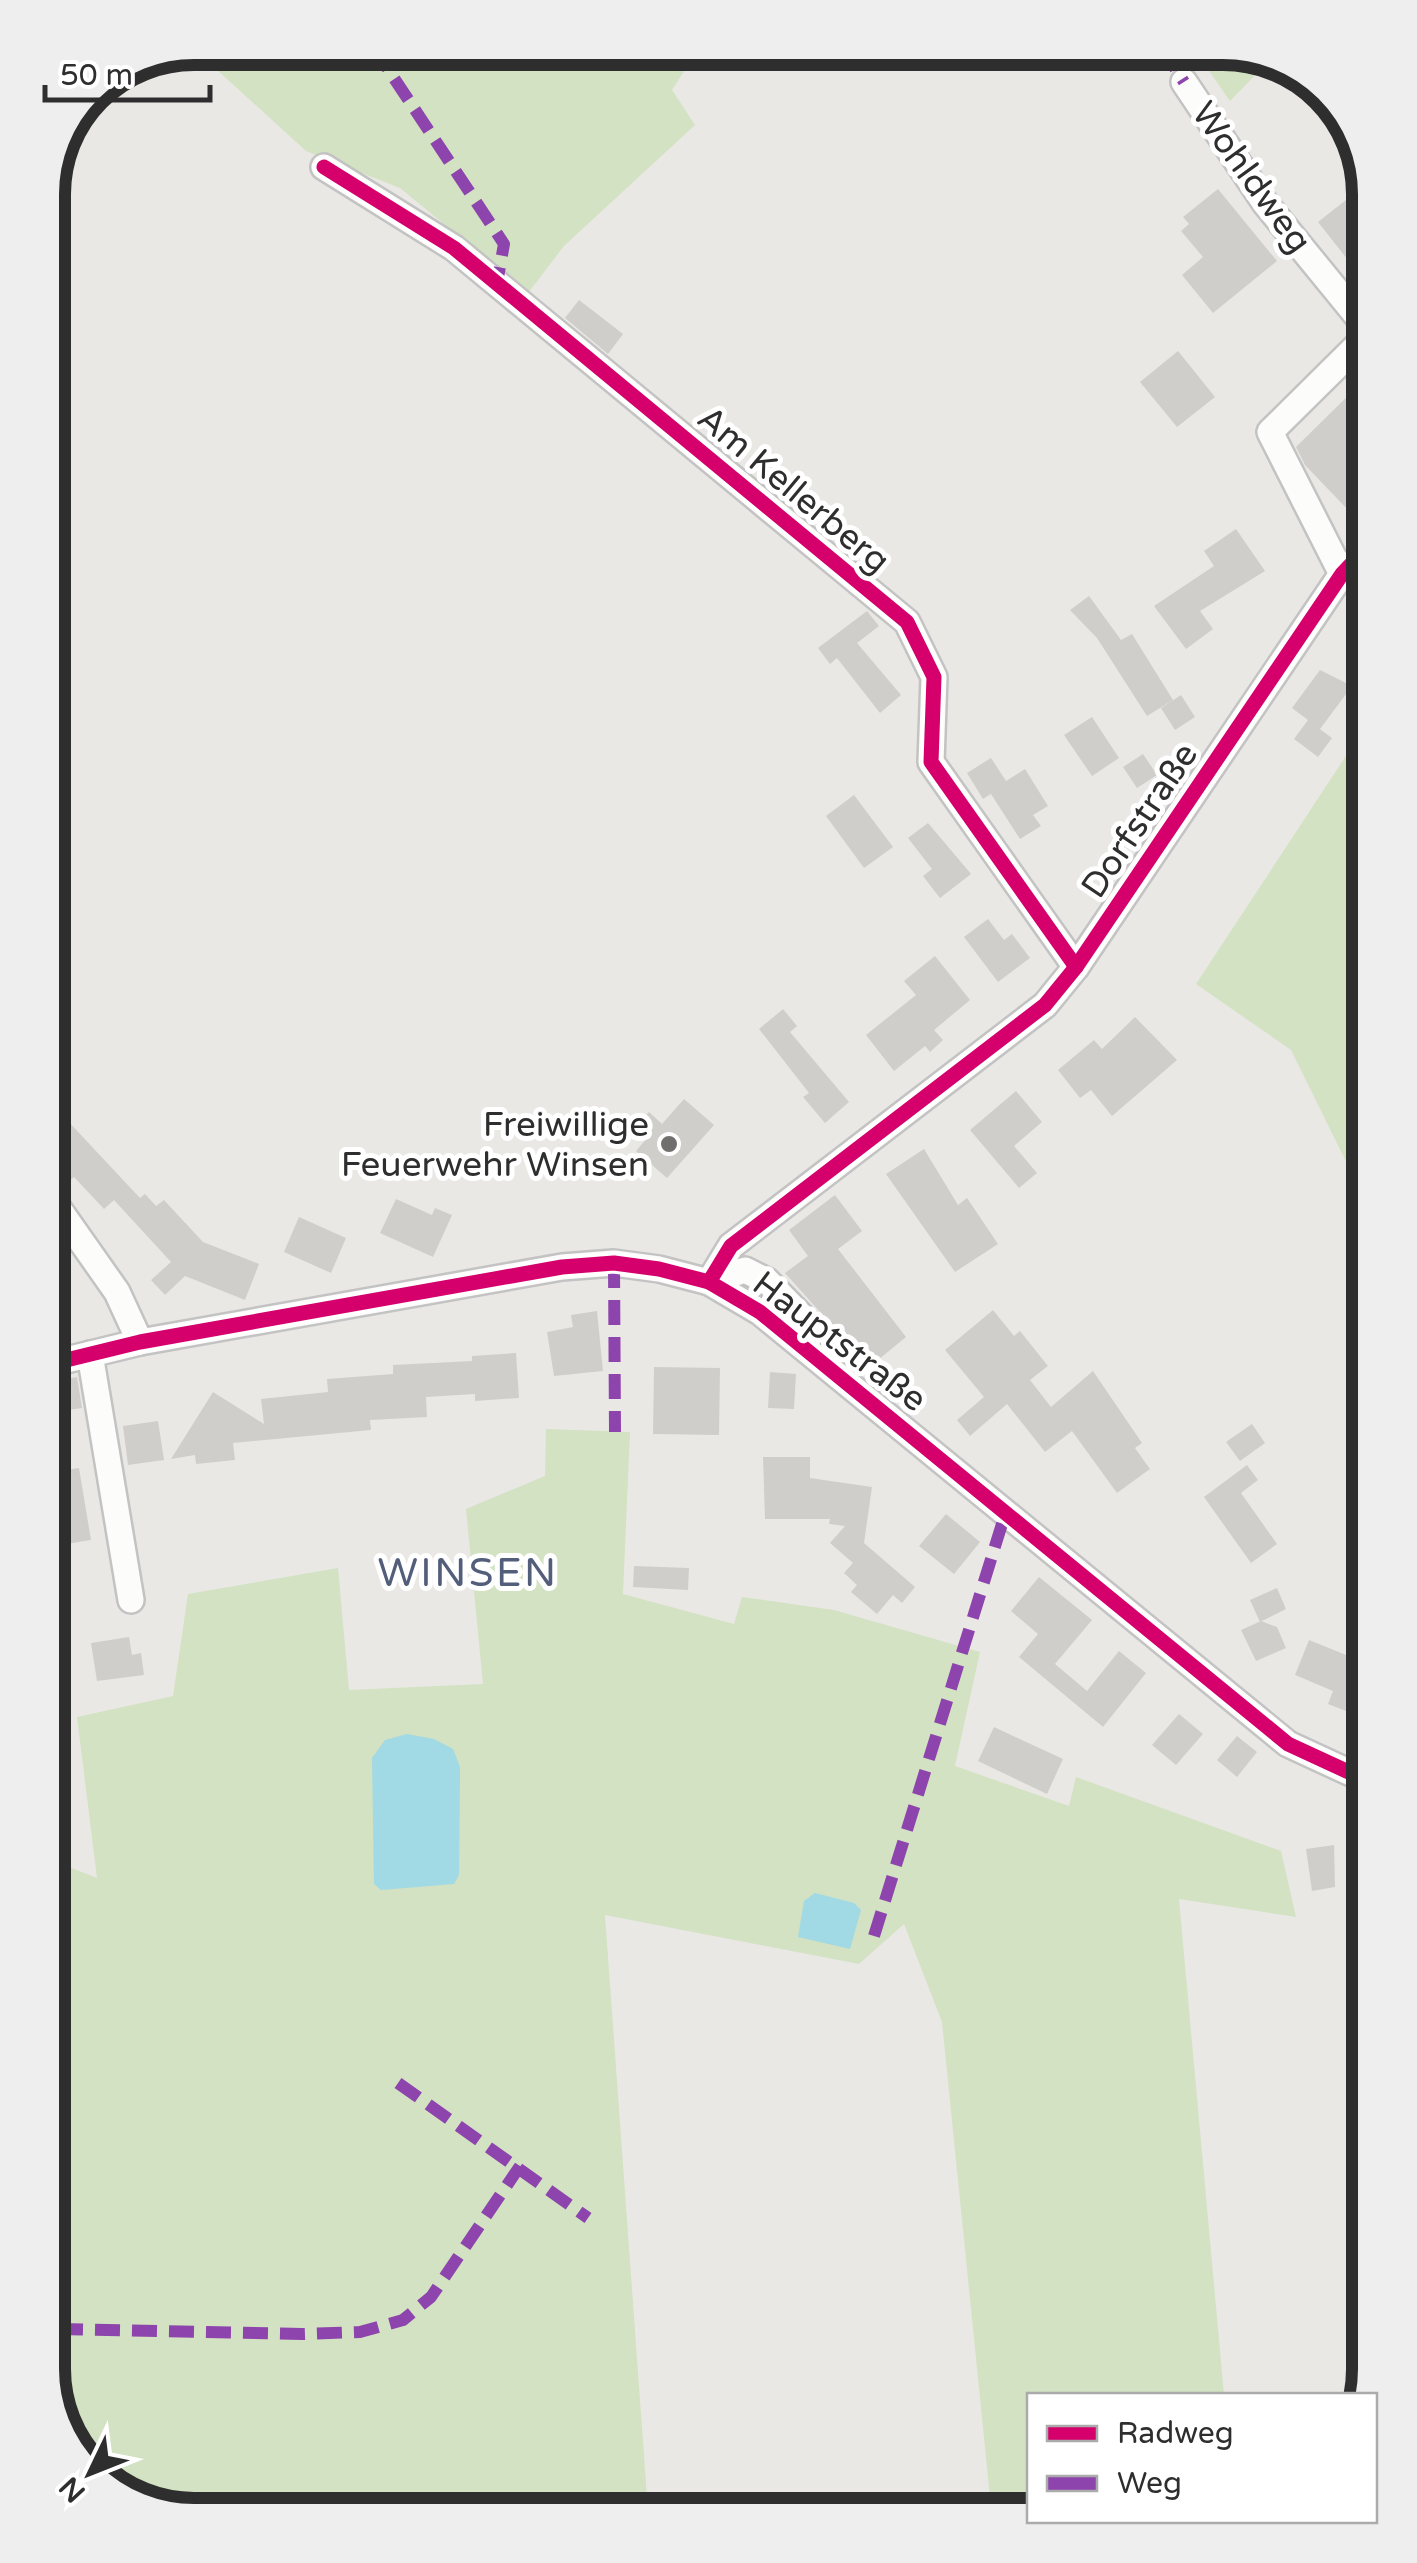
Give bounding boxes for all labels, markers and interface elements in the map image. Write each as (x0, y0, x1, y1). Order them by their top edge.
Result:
scale bar (45, 40, 210, 102)
text: 50 m (60, 57, 133, 94)
street label: Wohldweg (1182, 94, 1320, 261)
street label: Am Kellerberg (689, 397, 898, 582)
street label: Dorfstraße (1073, 735, 1207, 906)
place label: Freiwillige Feuerwehr Winsen (341, 1104, 649, 1186)
marker: Freiwillige Feuerwehr Winsen (658, 1133, 680, 1155)
street label: Hauptstraße (744, 1263, 935, 1421)
district label: WINSEN (377, 1549, 559, 1597)
legend (1027, 2393, 1377, 2523)
text: Radweg (1117, 2415, 1234, 2452)
north arrow (40, 2423, 140, 2523)
text: Weg (1117, 2465, 1182, 2502)
text: N (52, 2470, 93, 2509)

